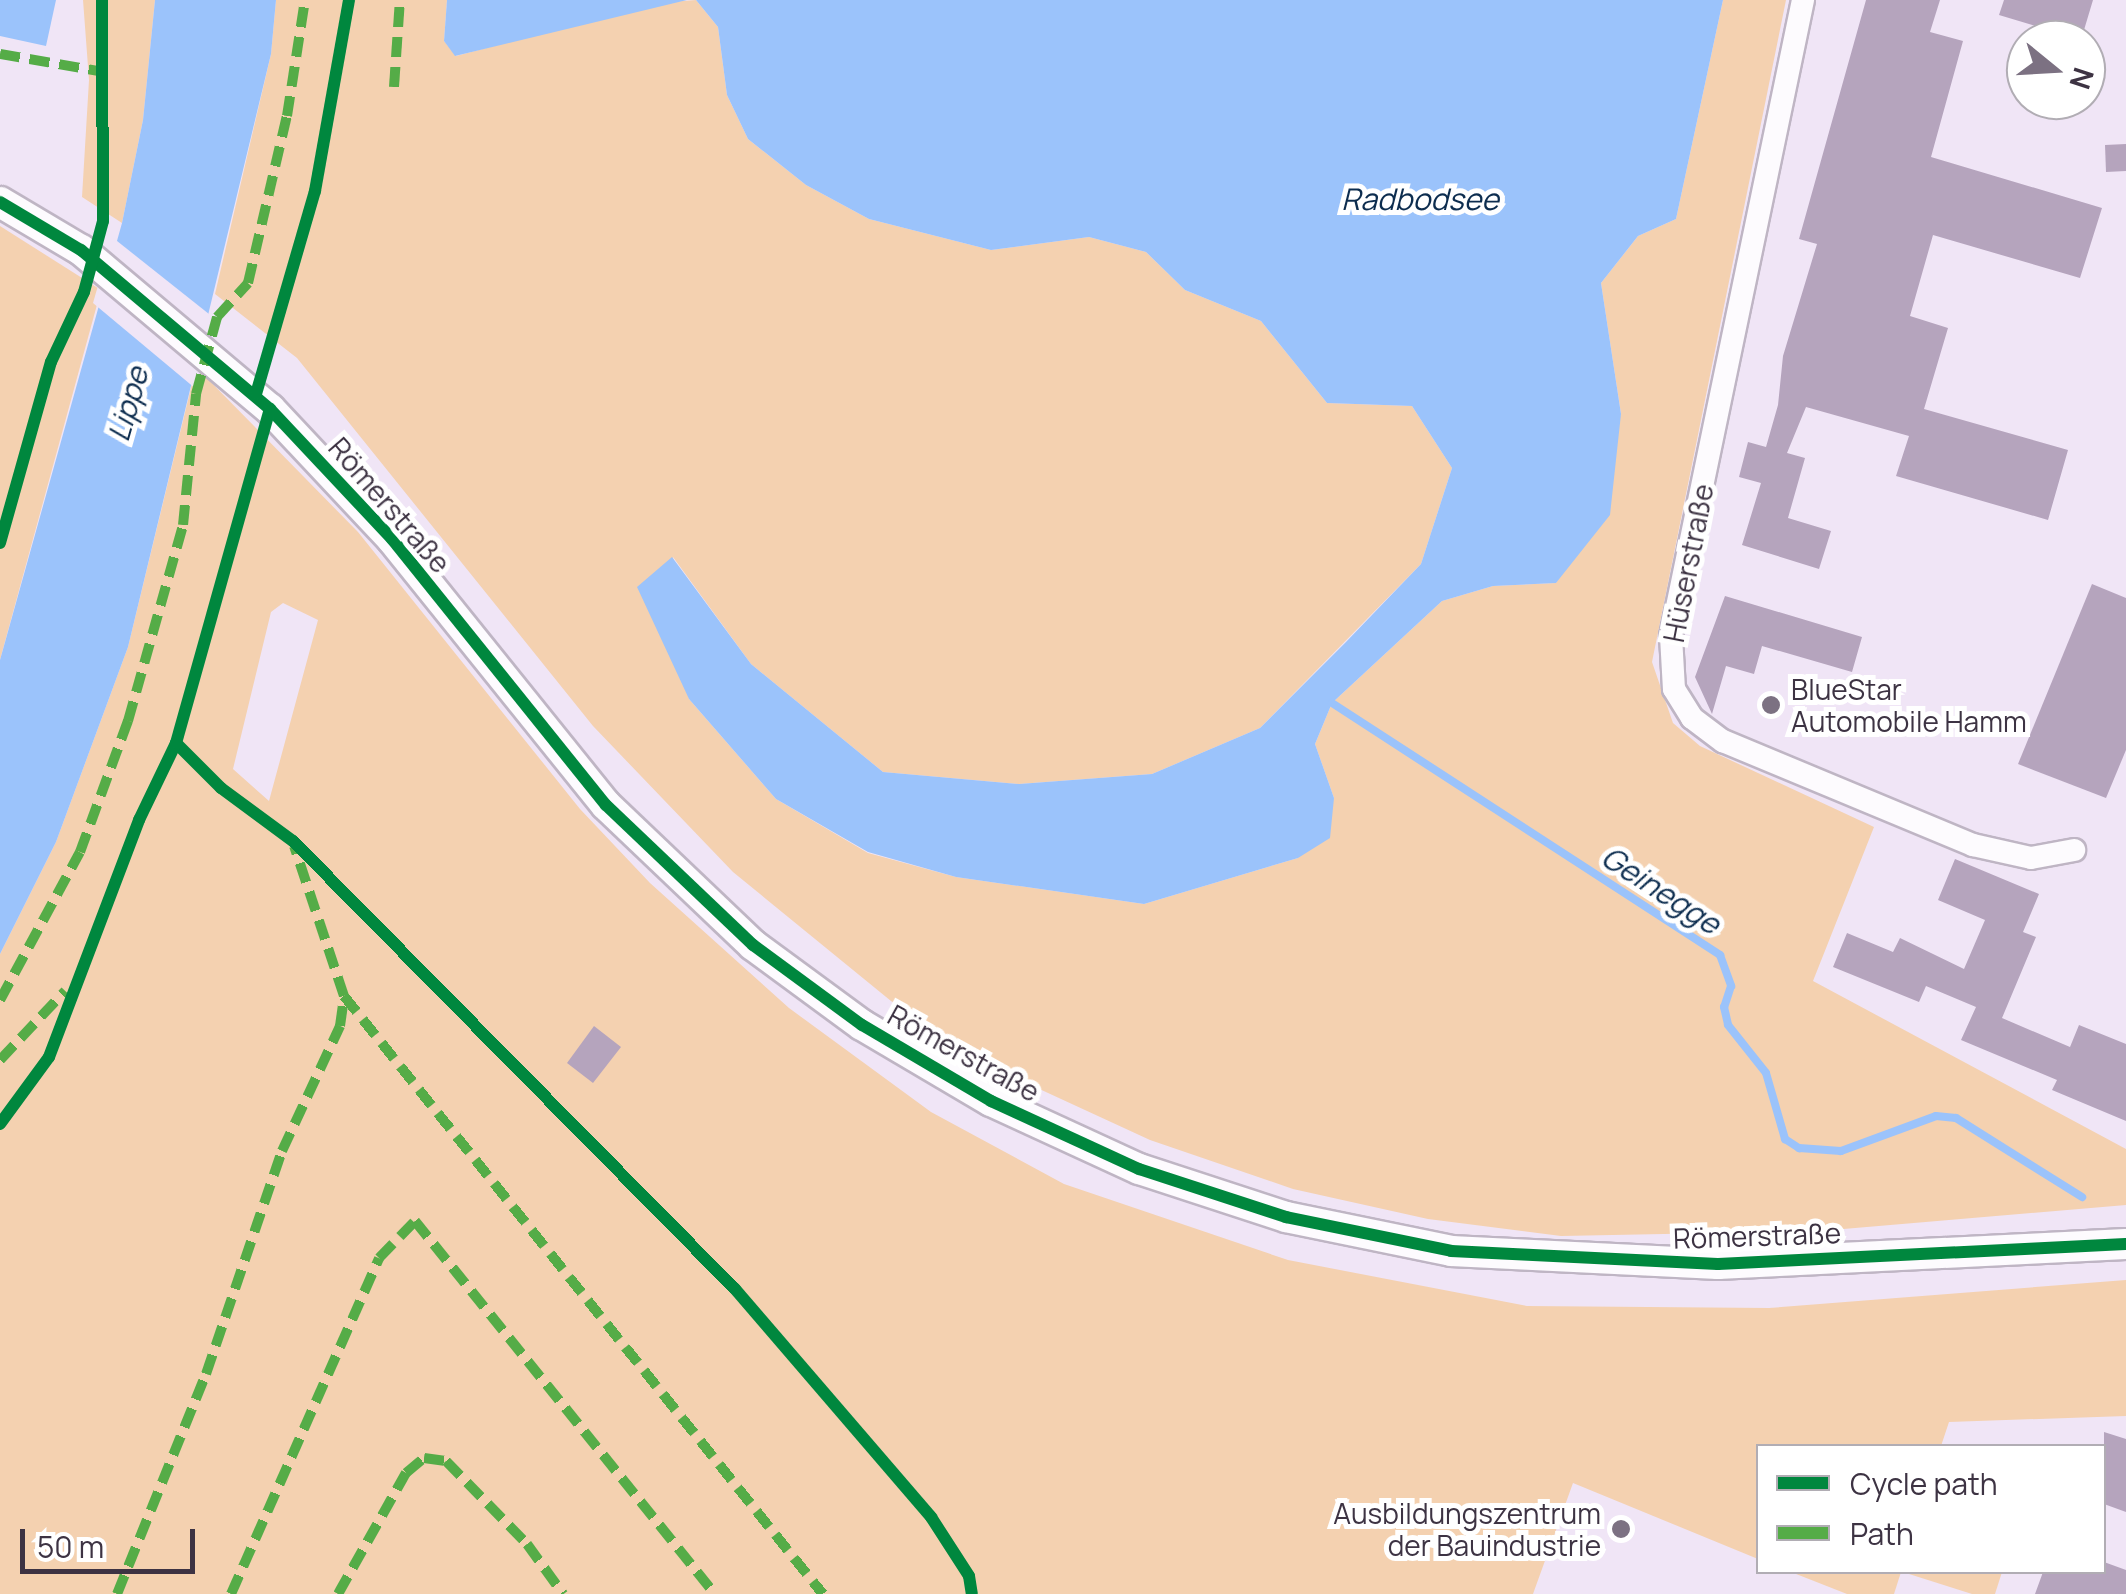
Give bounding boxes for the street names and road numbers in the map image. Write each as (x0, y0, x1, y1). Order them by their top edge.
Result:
street label: Römerstraße (322, 431, 458, 579)
street label: Hüserstraße (1656, 481, 1720, 645)
street label: Römerstraße (882, 998, 1046, 1108)
street label: Römerstraße (1673, 1215, 1841, 1255)

